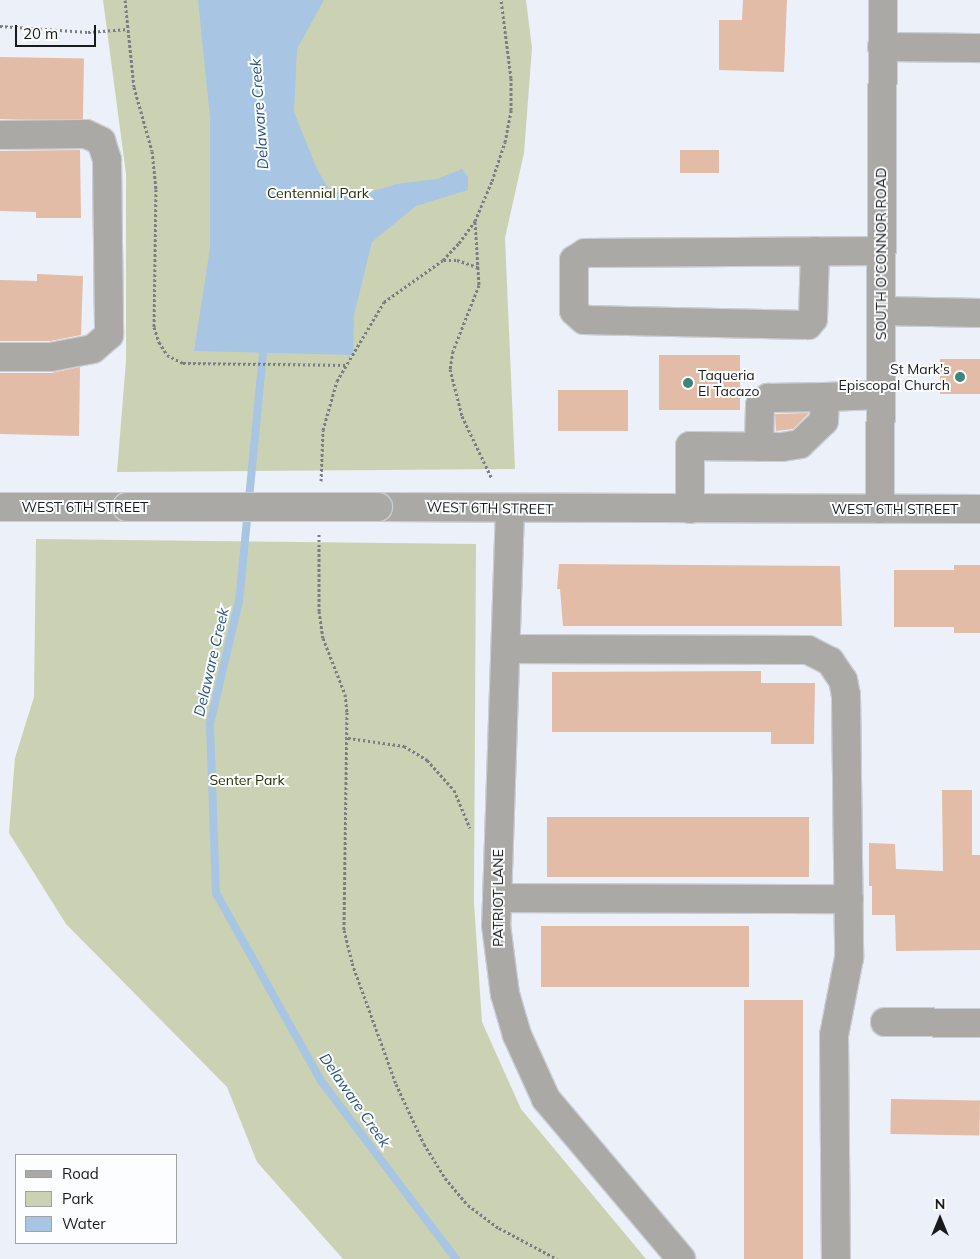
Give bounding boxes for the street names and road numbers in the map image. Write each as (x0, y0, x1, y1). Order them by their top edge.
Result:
street label: SOUTH O'CONNOR ROAD (873, 168, 889, 340)
street label: WEST 6TH STREET (426, 498, 554, 518)
street label: WEST 6TH STREET (22, 499, 148, 515)
street label: WEST 6TH STREET (832, 501, 958, 517)
street label: PATRIOT LANE (490, 849, 506, 947)

